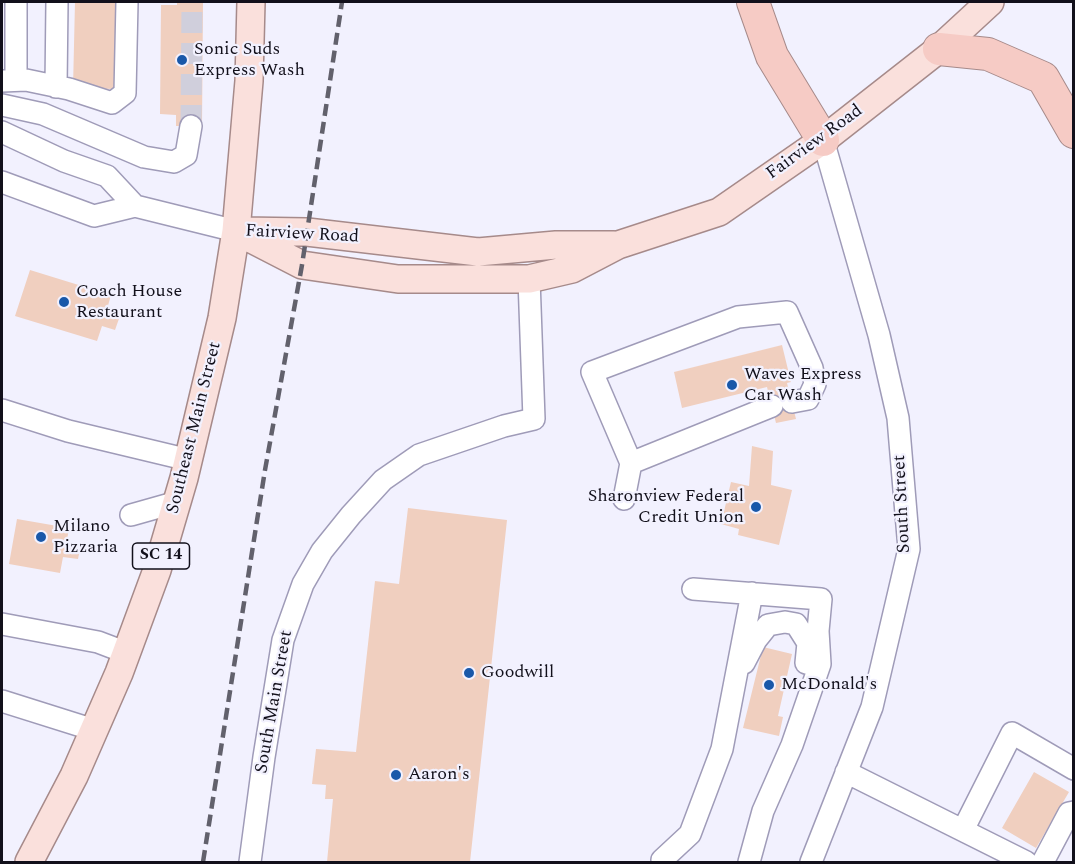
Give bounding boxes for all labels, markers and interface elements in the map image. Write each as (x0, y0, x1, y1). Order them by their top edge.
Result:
place label: Sonic Suds Express Wash (194, 39, 305, 82)
marker: Sonic Suds Express Wash (175, 53, 189, 67)
street label: Fairview Road (763, 101, 867, 185)
street label: Fairview Road (245, 221, 359, 249)
place label: Coach House Restaurant (76, 281, 182, 324)
marker: Coach House Restaurant (57, 295, 71, 309)
street label: Southeast Main Street (163, 340, 227, 516)
place label: Waves Express Car Wash (744, 364, 862, 406)
marker: Waves Express Car Wash (725, 378, 739, 392)
street label: South Street (890, 454, 916, 554)
place label: Sharonview Federal Credit Union (588, 486, 744, 528)
marker: Sharonview Federal Credit Union (749, 500, 763, 514)
place label: Milano Pizzaria (53, 516, 118, 558)
marker: Milano Pizzaria (34, 530, 48, 544)
road number: SC 14 (132, 543, 190, 569)
street label: South Main Street (252, 629, 298, 775)
place label: Goodwill (481, 662, 554, 684)
marker: Goodwill (462, 666, 476, 680)
place label: McDonald's (781, 674, 877, 696)
marker: McDonald's (762, 678, 776, 692)
place label: Aaron's (408, 764, 470, 786)
marker: Aaron's (389, 768, 403, 782)

